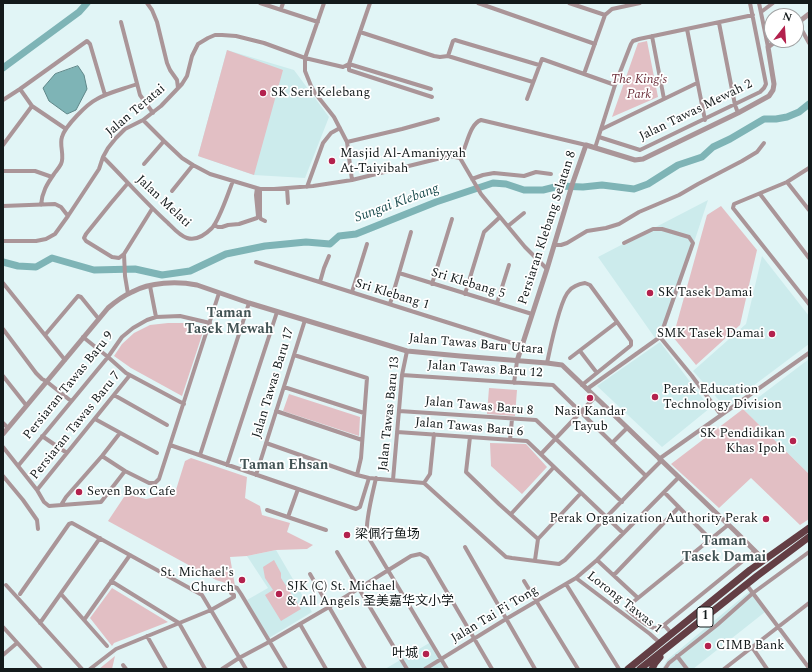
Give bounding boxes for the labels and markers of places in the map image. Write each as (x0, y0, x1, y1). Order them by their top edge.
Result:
place label: SK Seri Kelebang (271, 85, 370, 101)
marker: SK Seri Kelebang (258, 88, 268, 98)
place label: Masjid Al-Amaniyyah At-Taiyibah (340, 146, 466, 177)
marker: Masjid Al-Amaniyyah At-Taiyibah (327, 156, 337, 166)
place label: SK Tasek Damai (658, 285, 752, 301)
marker: SK Tasek Damai (645, 288, 655, 298)
place label: SMK Tasek Damai (657, 326, 764, 342)
marker: SMK Tasek Damai (767, 329, 777, 339)
place label: Perak Education Technology Division (663, 382, 782, 413)
marker: Perak Education Technology Division (650, 392, 660, 402)
marker: Nasi Kandar Tayub (585, 393, 595, 403)
place label: Nasi Kandar Tayub (554, 404, 626, 435)
place label: SK Pendidikan Khas Ipoh (700, 426, 785, 457)
marker: SK Pendidikan Khas Ipoh (788, 436, 798, 446)
place label: Seven Box Cafe (87, 484, 175, 500)
marker: Seven Box Cafe (74, 487, 84, 497)
place label: Perak Organization Authority Perak (549, 511, 758, 527)
marker: Perak Organization Authority Perak (761, 514, 771, 524)
place label: 梁佩行鱼场 (355, 527, 420, 543)
marker: 梁佩行鱼场 (342, 530, 352, 540)
place label: St. Michael's Church (160, 565, 234, 596)
marker: St. Michael's Church (237, 575, 247, 585)
place label: SJK (C) St. Michael & All Angels 圣美嘉华文小学 (287, 579, 454, 610)
marker: SJK (C) St. Michael & All Angels 圣美嘉华文小学 (274, 589, 284, 599)
place label: CIMB Bank (716, 638, 785, 654)
marker: CIMB Bank (703, 641, 713, 651)
place label: 叶城 (392, 646, 418, 662)
marker: 叶城 (421, 649, 431, 659)

